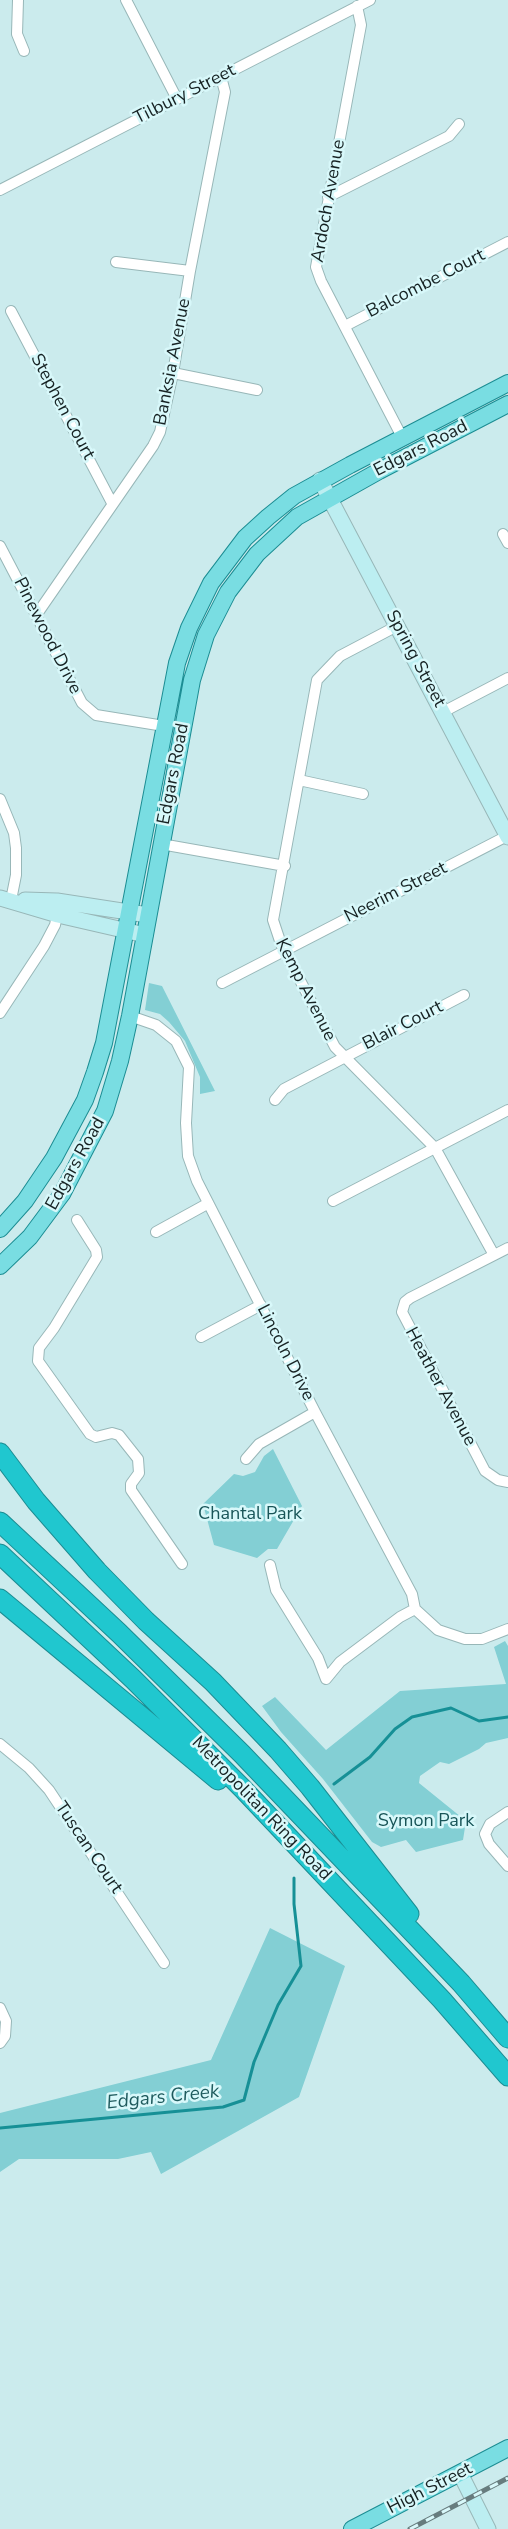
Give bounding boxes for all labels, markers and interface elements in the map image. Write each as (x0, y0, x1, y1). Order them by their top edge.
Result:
street label: Tilbury Street (131, 60, 239, 130)
street label: Ardoch Avenue (308, 138, 350, 264)
street label: Balcombe Court (363, 245, 489, 323)
street label: Banksia Avenue (150, 297, 196, 427)
street label: Stephen Court (25, 350, 99, 464)
street label: Edgars Road (370, 416, 472, 482)
street label: Pinewood Drive (8, 574, 86, 698)
street label: Spring Street (380, 607, 450, 711)
street label: Edgars Road (154, 722, 194, 826)
street label: Neerim Street (341, 858, 451, 928)
street label: Kemp Avenue (270, 935, 340, 1045)
street label: Blair Court (359, 997, 447, 1055)
street label: Edgars Road (42, 1114, 110, 1214)
street label: Lincoln Drive (251, 1301, 319, 1405)
street label: Heather Avenue (400, 1324, 480, 1450)
park label: Chantal Park (198, 1504, 302, 1526)
street label: Metropolitan Ring Road (187, 1733, 335, 1885)
street label: Tuscan Court (49, 1798, 127, 1898)
park label: Symon Park (378, 1811, 474, 1833)
water label: Edgars Creek (106, 2081, 220, 2115)
street label: High Street (384, 2458, 476, 2520)

